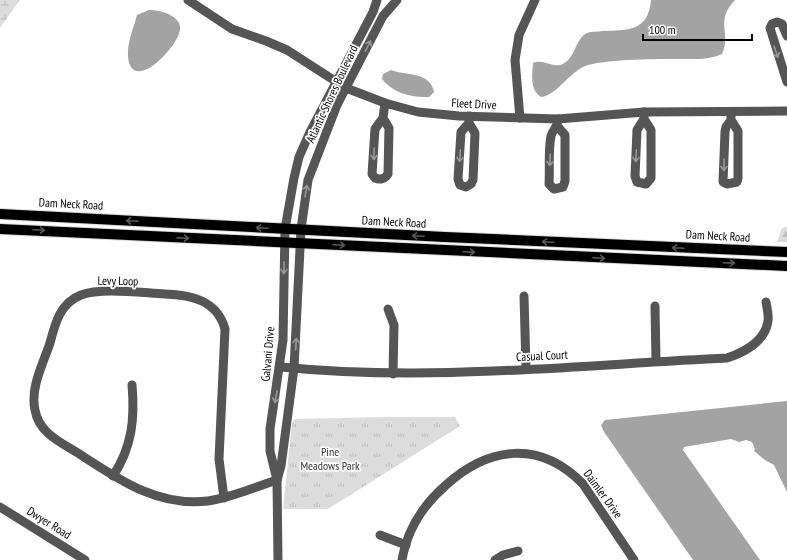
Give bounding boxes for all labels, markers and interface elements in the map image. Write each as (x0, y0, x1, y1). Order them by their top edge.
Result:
scale bar (643, 16, 752, 42)
text: 100 m (649, 22, 676, 37)
one-way arrow (365, 40, 372, 52)
street label: Atlantic Shores Boulevard (302, 43, 361, 145)
one-way arrow (773, 45, 781, 57)
street label: Fleet Drive (451, 95, 497, 112)
one-way arrow (370, 147, 377, 160)
one-way arrow (456, 149, 463, 162)
one-way arrow (632, 149, 639, 162)
one-way arrow (546, 153, 554, 166)
one-way arrow (720, 158, 728, 171)
one-way arrow (302, 185, 310, 198)
street label: Dam Neck Road (38, 194, 104, 213)
street label: Dam Neck Road (361, 212, 427, 231)
one-way arrow (126, 217, 139, 224)
one-way arrow (256, 224, 269, 231)
street label: Dam Neck Road (685, 226, 751, 245)
one-way arrow (32, 227, 45, 234)
one-way arrow (412, 232, 425, 240)
one-way arrow (176, 234, 189, 241)
one-way arrow (542, 238, 555, 246)
one-way arrow (332, 242, 345, 249)
one-way arrow (672, 244, 685, 251)
one-way arrow (462, 248, 475, 256)
one-way arrow (592, 255, 605, 262)
one-way arrow (722, 260, 735, 267)
one-way arrow (280, 261, 288, 274)
street label: Levy Loop (97, 273, 139, 288)
street label: Galvani Drive (258, 326, 277, 382)
one-way arrow (292, 338, 300, 351)
street label: Casual Court (516, 347, 569, 364)
one-way arrow (272, 391, 280, 404)
park label: Pine Meadows Park (300, 444, 360, 473)
street label: Daimler Drive (581, 466, 626, 521)
street label: Dwyer Road (24, 503, 74, 542)

